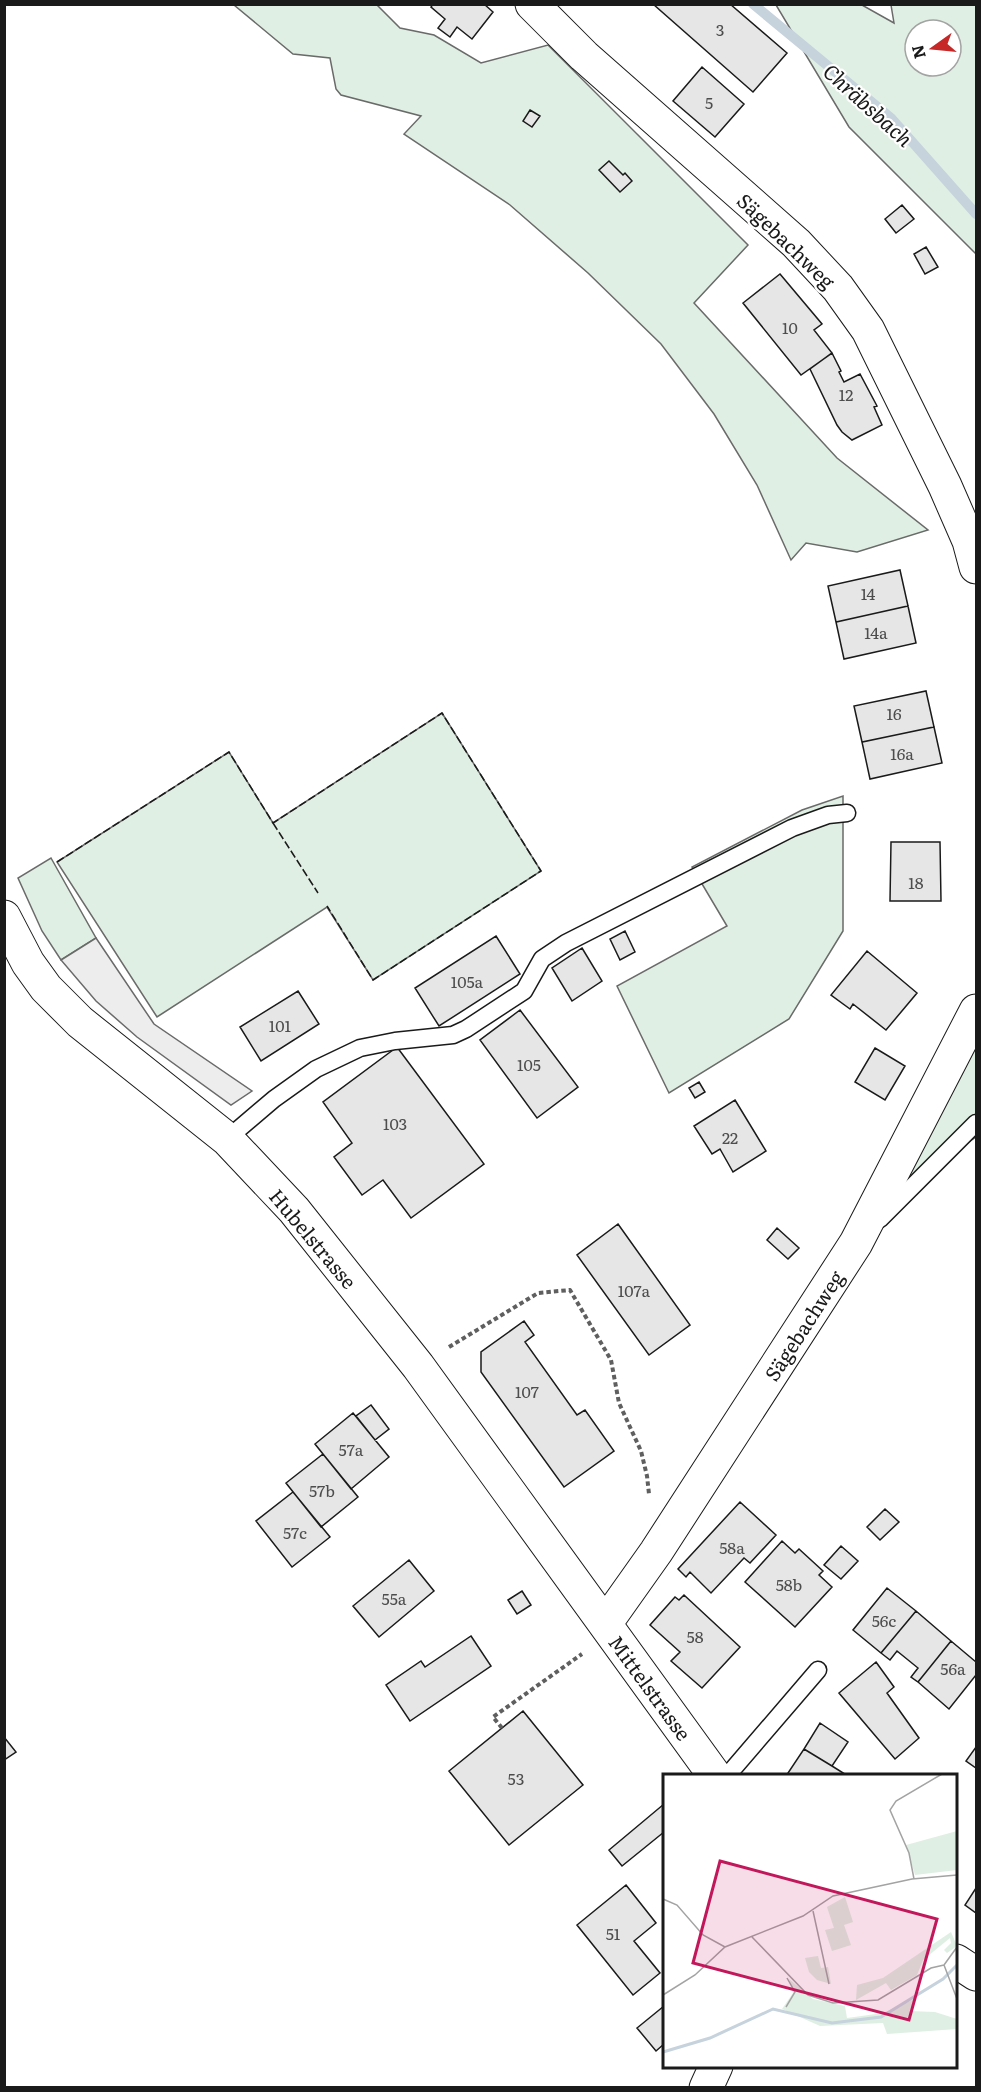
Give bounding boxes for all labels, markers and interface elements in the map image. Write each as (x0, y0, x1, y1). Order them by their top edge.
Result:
house number: 3 (716, 17, 724, 41)
north arrow (903, 18, 963, 78)
text: N (904, 43, 931, 62)
water label: Chräbsbach (817, 55, 921, 153)
house number: 5 (705, 90, 713, 114)
street label: Sägebachweg (731, 185, 844, 295)
house number: 10 (782, 315, 798, 339)
house number: 12 (839, 382, 853, 406)
house number: 14 (861, 581, 876, 605)
house number: 14a (864, 620, 888, 644)
house number: 16 (886, 701, 902, 725)
house number: 16a (890, 741, 914, 765)
house number: 18 (908, 870, 924, 894)
house number: 105a (451, 969, 484, 993)
house number: 101 (269, 1013, 292, 1037)
house number: 105 (517, 1052, 541, 1076)
house number: 103 (383, 1111, 407, 1135)
house number: 22 (722, 1125, 738, 1149)
street label: Hubelstrasse (263, 1181, 365, 1295)
street label: Sägebachweg (756, 1263, 851, 1386)
house number: 107a (618, 1278, 651, 1302)
house number: 107 (515, 1379, 539, 1403)
house number: 57a (339, 1437, 364, 1461)
house number: 57b (309, 1478, 335, 1502)
house number: 57c (283, 1520, 307, 1544)
house number: 58a (719, 1535, 745, 1559)
house number: 58b (776, 1572, 802, 1596)
house number: 55a (382, 1586, 407, 1610)
house number: 56c (872, 1608, 896, 1632)
house number: 58 (687, 1624, 704, 1648)
street label: Mittelstrasse (602, 1628, 700, 1746)
house number: 56a (940, 1656, 966, 1680)
house number: 53 (508, 1766, 524, 1790)
inset map (663, 1774, 957, 2068)
house number: 51 (606, 1921, 621, 1945)

